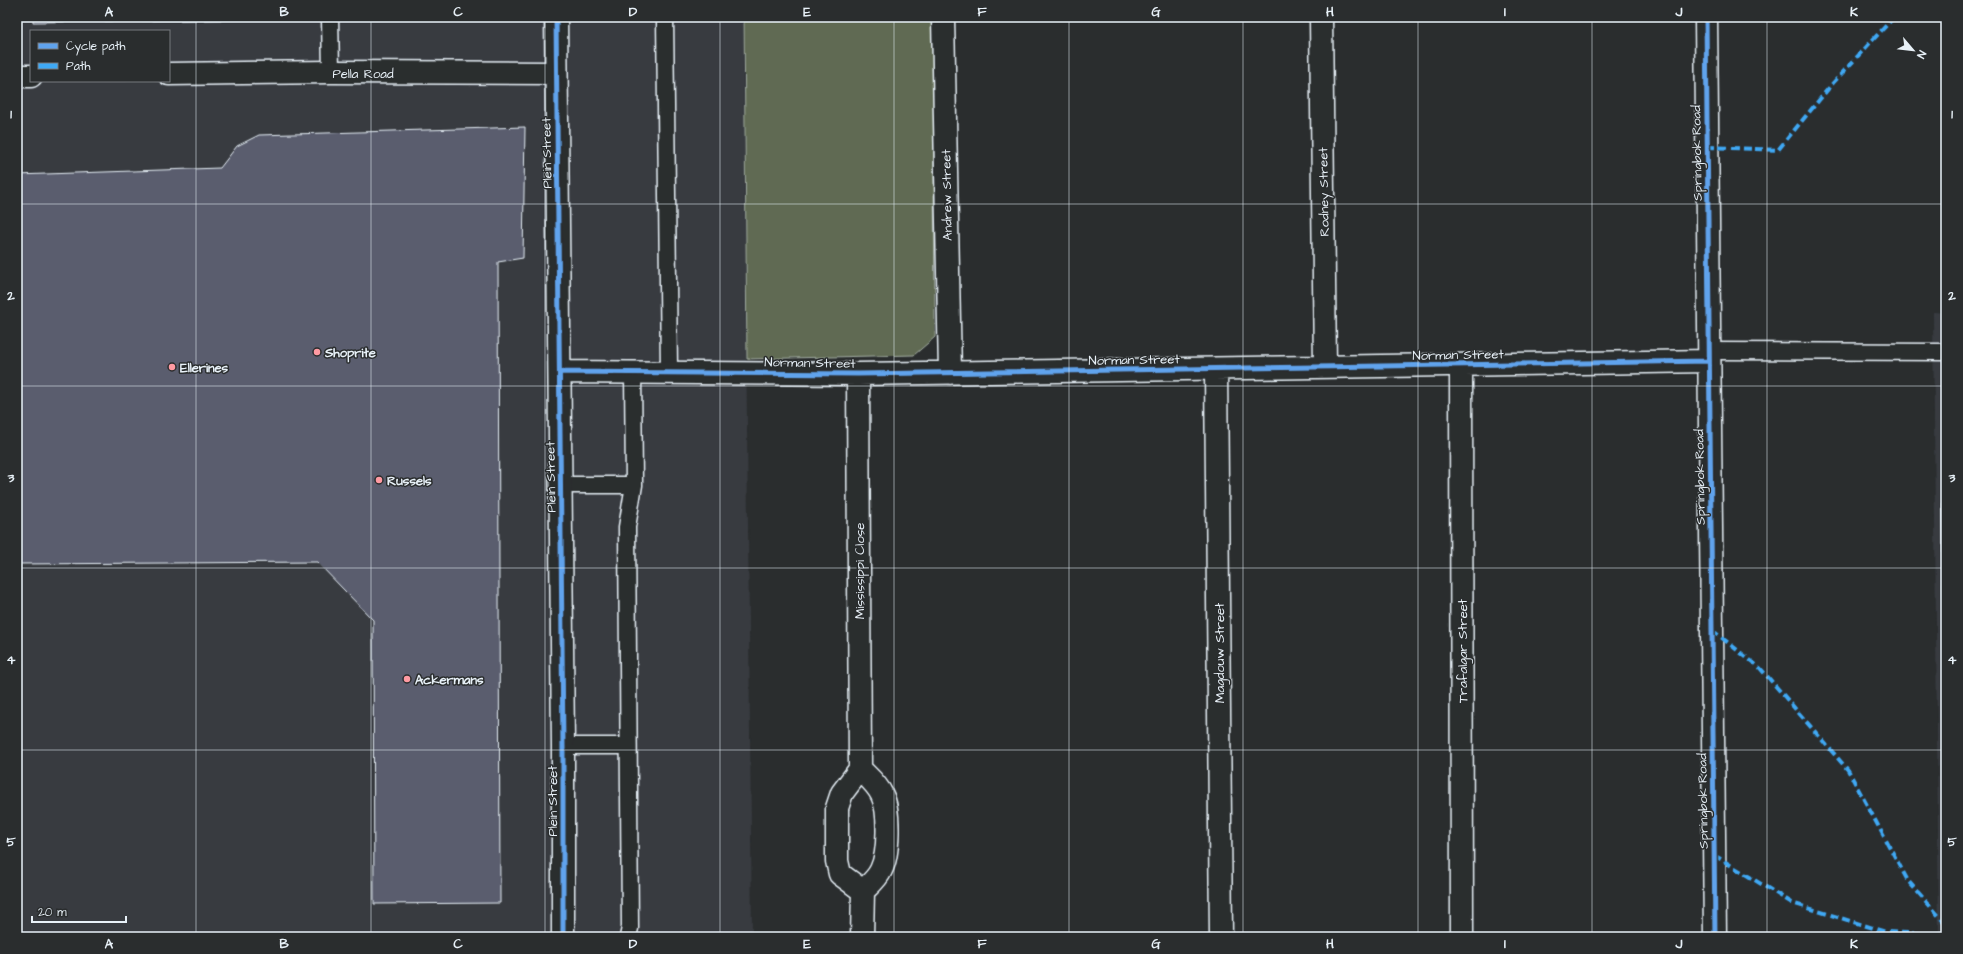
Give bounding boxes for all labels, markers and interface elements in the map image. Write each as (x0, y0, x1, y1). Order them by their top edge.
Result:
text: A (105, 3, 114, 21)
text: B (279, 3, 289, 21)
text: C (453, 3, 463, 21)
text: D (629, 3, 638, 21)
text: E (803, 3, 811, 21)
text: F (977, 3, 987, 21)
text: G (1151, 3, 1161, 21)
text: H (1326, 3, 1334, 21)
text: I (1504, 3, 1506, 21)
text: J (1675, 3, 1683, 21)
text: K (1850, 3, 1858, 21)
legend (30, 30, 170, 82)
north arrow (1893, 30, 1933, 70)
text: Cycle path (66, 38, 125, 56)
text: N (1913, 48, 1930, 61)
text: Path (66, 58, 91, 75)
street label: Pella Road (332, 65, 394, 83)
text: 1 (10, 105, 12, 123)
street label: Springbok Road (1687, 105, 1708, 201)
text: 1 (1951, 105, 1953, 123)
street label: Plein Street (537, 117, 557, 189)
street label: Rodney Street (1314, 146, 1335, 237)
street label: Andrew Street (937, 148, 957, 241)
text: 2 (6, 287, 15, 305)
text: 2 (1947, 287, 1956, 305)
place label: Shoprite (324, 344, 376, 363)
street label: Norman Street (1412, 345, 1504, 365)
marker: Shoprite (312, 347, 322, 357)
street label: Norman Street (1088, 350, 1180, 370)
street label: Norman Street (764, 353, 856, 373)
place label: Ellerines (180, 359, 228, 377)
marker: Ellerines (167, 362, 177, 372)
street label: Springbok Road (1690, 429, 1711, 525)
street label: Plein Street (541, 441, 561, 513)
text: 3 (7, 469, 15, 487)
text: 3 (1948, 469, 1956, 487)
place label: Russels (387, 472, 432, 490)
marker: Russels (374, 475, 384, 485)
street label: Mississippi Close (851, 523, 869, 619)
street label: Trafalgar Street (1454, 598, 1473, 703)
street label: Magdouw Street (1211, 602, 1230, 703)
text: 4 (7, 651, 16, 669)
text: 4 (1948, 651, 1957, 669)
place label: Ackermans (415, 671, 484, 689)
marker: Ackermans (402, 674, 412, 684)
street label: Springbok Road (1693, 753, 1714, 849)
street label: Plein Street (544, 765, 562, 837)
text: 5 (6, 833, 16, 851)
text: 5 (1947, 833, 1957, 851)
scale bar (32, 898, 126, 924)
text: 20 m (38, 904, 67, 921)
text: A (105, 935, 114, 953)
text: B (279, 935, 289, 953)
text: C (453, 935, 463, 953)
text: D (629, 935, 638, 953)
text: E (803, 935, 811, 953)
text: F (977, 935, 987, 953)
text: G (1151, 935, 1161, 953)
text: H (1326, 935, 1334, 953)
text: I (1504, 935, 1506, 953)
text: J (1675, 935, 1683, 953)
text: K (1850, 935, 1858, 953)

